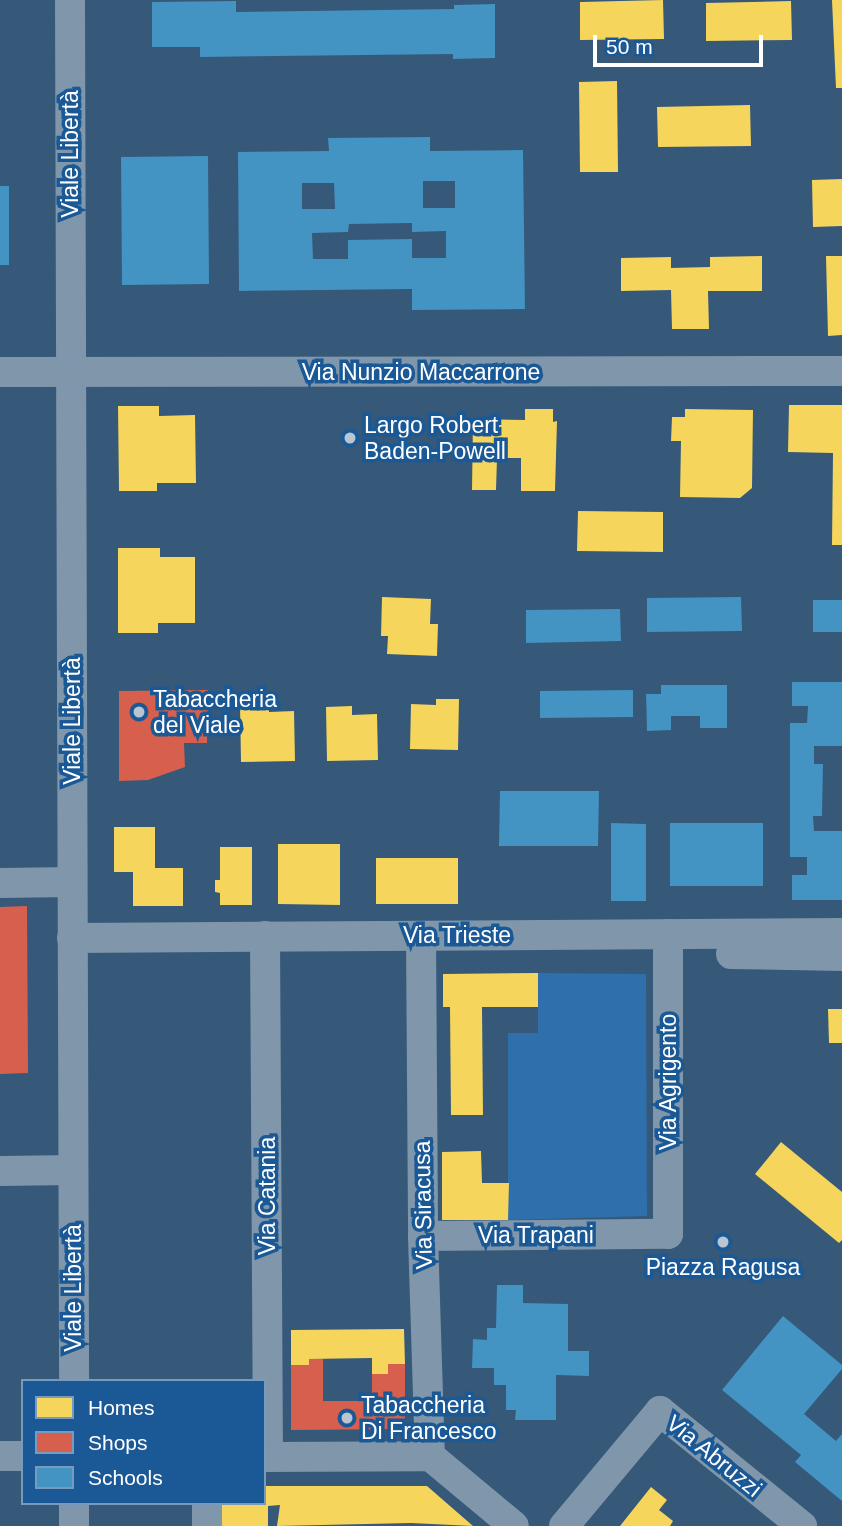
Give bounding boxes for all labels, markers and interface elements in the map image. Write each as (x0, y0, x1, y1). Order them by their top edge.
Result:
scale bar (597, 21, 767, 65)
text: 50 m (606, 35, 653, 58)
street label: Viale Libertà (56, 90, 84, 218)
street label: Via Nunzio Maccarrone (302, 358, 540, 386)
place label: Largo Robert Baden-Powell (364, 411, 506, 465)
marker: Largo Robert Baden-Powell (342, 430, 358, 446)
street label: Viale Libertà (58, 657, 86, 785)
place label: Tabaccheria del Viale (153, 685, 277, 739)
marker: Tabaccheria del Viale (131, 704, 147, 720)
street label: Via Trieste (403, 921, 511, 949)
street label: Via Agrigento (654, 1013, 682, 1151)
street label: Via Catania (253, 1137, 281, 1255)
street label: Via Siracusa (408, 1140, 438, 1270)
street label: Via Trapani (478, 1221, 594, 1249)
street label: Viale Libertà (59, 1224, 87, 1352)
marker: Piazza Ragusa (715, 1234, 731, 1250)
place label: Piazza Ragusa (646, 1253, 800, 1281)
legend (21, 1379, 266, 1505)
place label: Tabaccheria Di Francesco (361, 1391, 496, 1445)
text: Homes (88, 1396, 155, 1419)
street label: Via Abruzzi (660, 1409, 768, 1503)
marker: Tabaccheria Di Francesco (339, 1410, 355, 1426)
text: Shops (88, 1431, 148, 1454)
text: Schools (88, 1466, 163, 1489)

